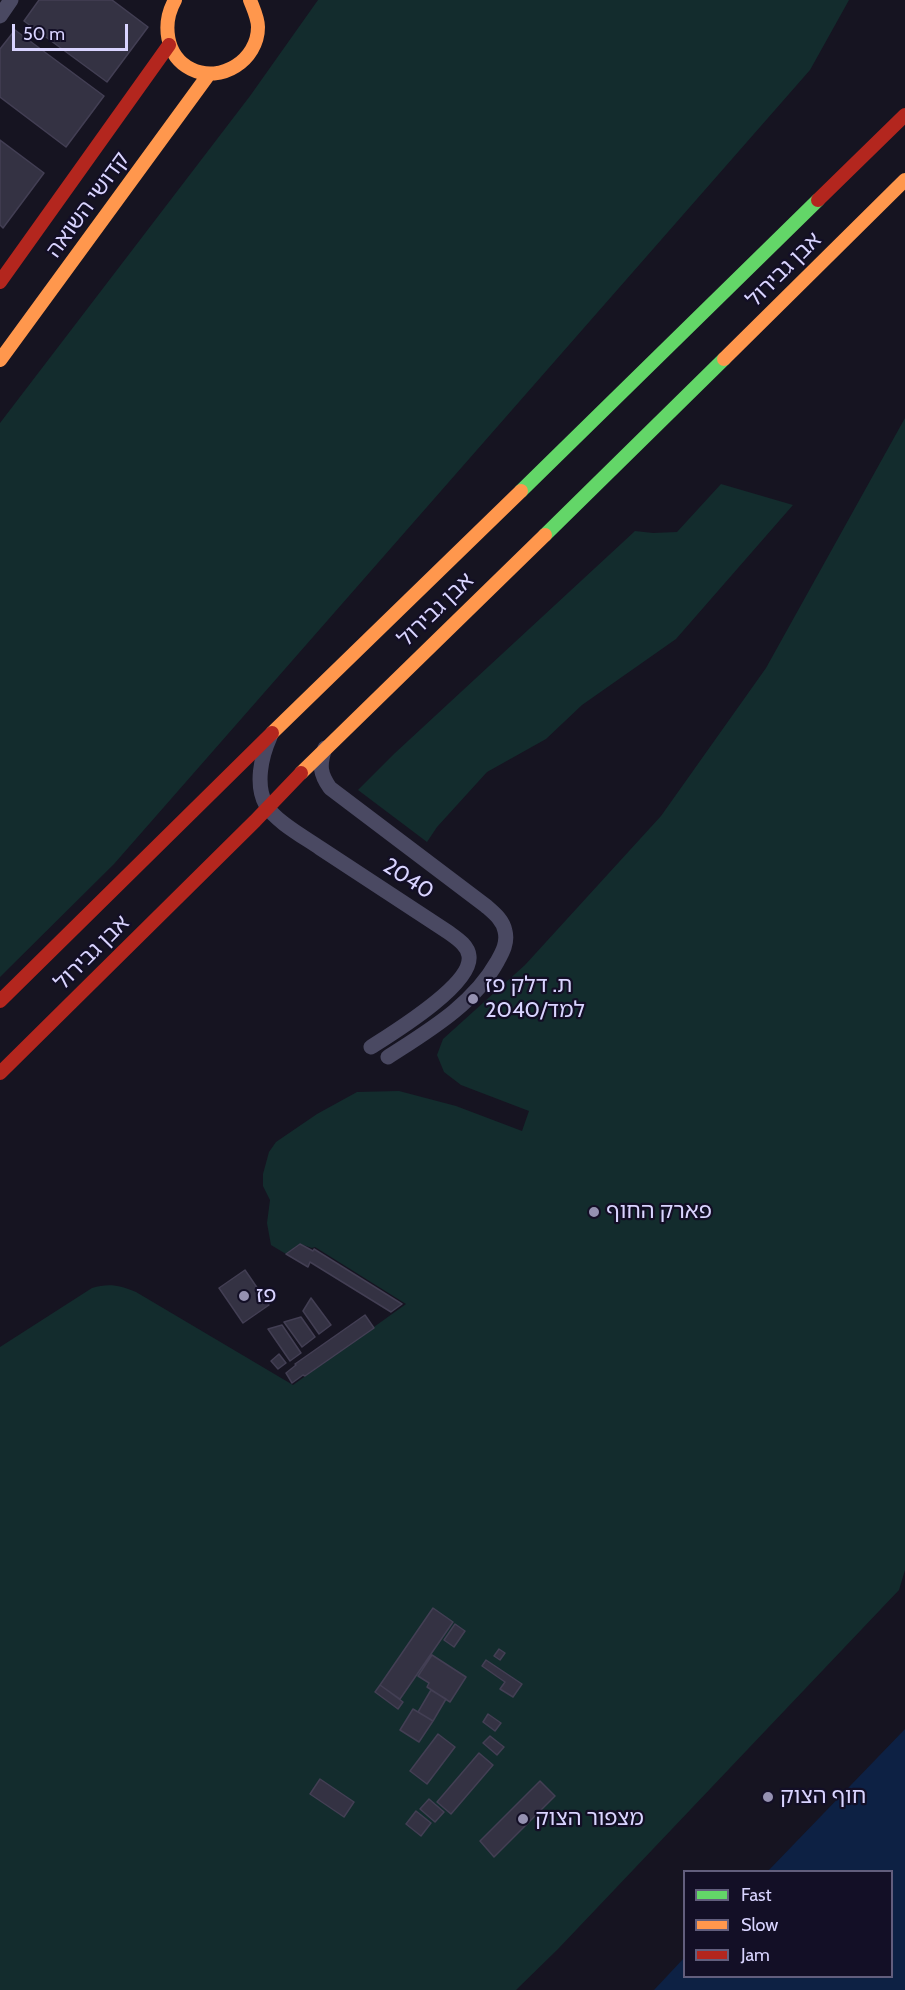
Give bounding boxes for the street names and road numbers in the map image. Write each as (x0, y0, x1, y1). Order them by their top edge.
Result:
street label: קדושי השואה (41, 147, 135, 263)
street label: אבן גבירול (741, 227, 827, 313)
street label: אבן גבירול (393, 567, 479, 653)
street label: 2040 (378, 853, 438, 905)
street label: אבן גבירול (49, 910, 135, 996)

